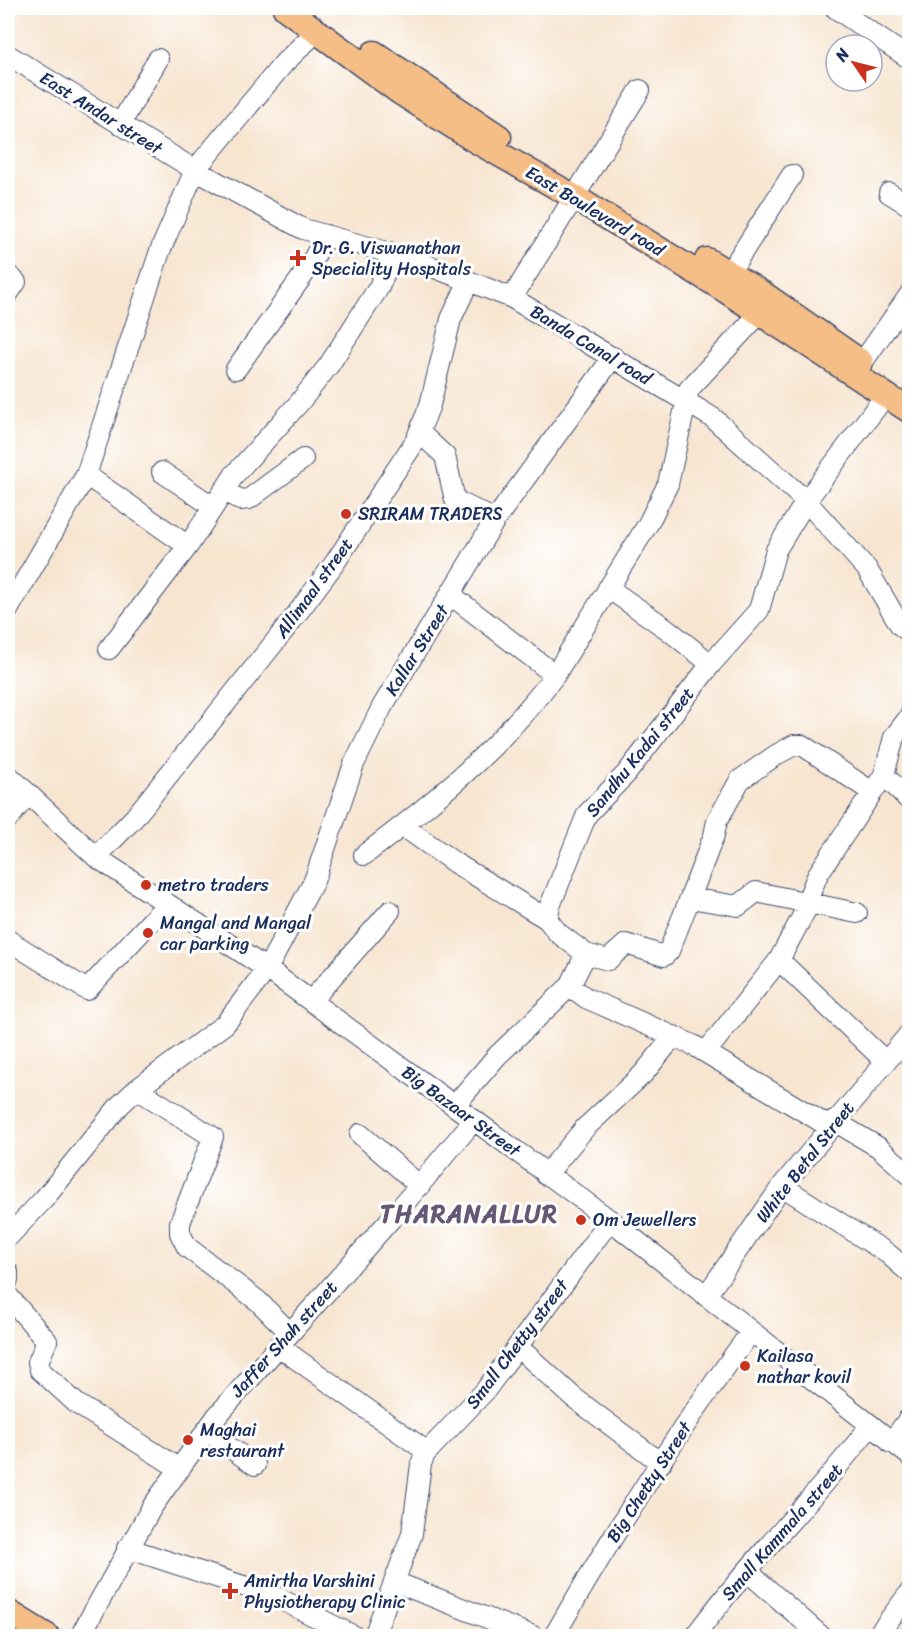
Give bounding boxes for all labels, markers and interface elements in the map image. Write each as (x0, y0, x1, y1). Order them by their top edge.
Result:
north arrow (824, 33, 884, 93)
text: N (826, 41, 858, 68)
street label: East Andar street (33, 62, 169, 164)
street label: East Boulevard road (519, 157, 672, 266)
place label: Dr. G. Viswanathan Speciality Hospitals (312, 232, 472, 285)
marker: Dr. G. Viswanathan Speciality Hospitals (289, 249, 307, 267)
street label: Banda Canal road (524, 296, 659, 395)
place label: SRIRAM TRADERS (358, 498, 503, 530)
marker: SRIRAM TRADERS (339, 507, 353, 521)
street label: Allimaal street (266, 531, 362, 646)
street label: Kallar Street (376, 597, 458, 702)
street label: Sandhu Kadai street (577, 680, 703, 824)
place label: metro traders (158, 869, 270, 901)
marker: metro traders (139, 878, 153, 892)
place label: Mangal and Mangal car parking (160, 907, 312, 960)
marker: Mangal and Mangal car parking (141, 926, 155, 940)
street label: Big Bazaar Street (395, 1057, 528, 1166)
street label: White Betal Street (747, 1094, 863, 1230)
district label: THARANALLUR (380, 1193, 558, 1235)
place label: Om Jewellers (593, 1204, 697, 1236)
marker: Om Jewellers (574, 1213, 588, 1227)
street label: Small Chetty street (457, 1271, 577, 1416)
street label: Jaffer Shah street (222, 1273, 346, 1406)
place label: Kailasa nathar kovil (757, 1340, 852, 1393)
marker: Kailasa nathar kovil (738, 1359, 752, 1373)
place label: Maghai restaurant (200, 1414, 285, 1467)
street label: Big Chetty Street (598, 1414, 701, 1549)
marker: Maghai restaurant (181, 1433, 195, 1447)
street label: Small Kammala street (713, 1456, 851, 1608)
place label: Amirtha Varshini Physiotherapy Clinic (243, 1565, 406, 1618)
marker: Amirtha Varshini Physiotherapy Clinic (221, 1582, 239, 1600)

